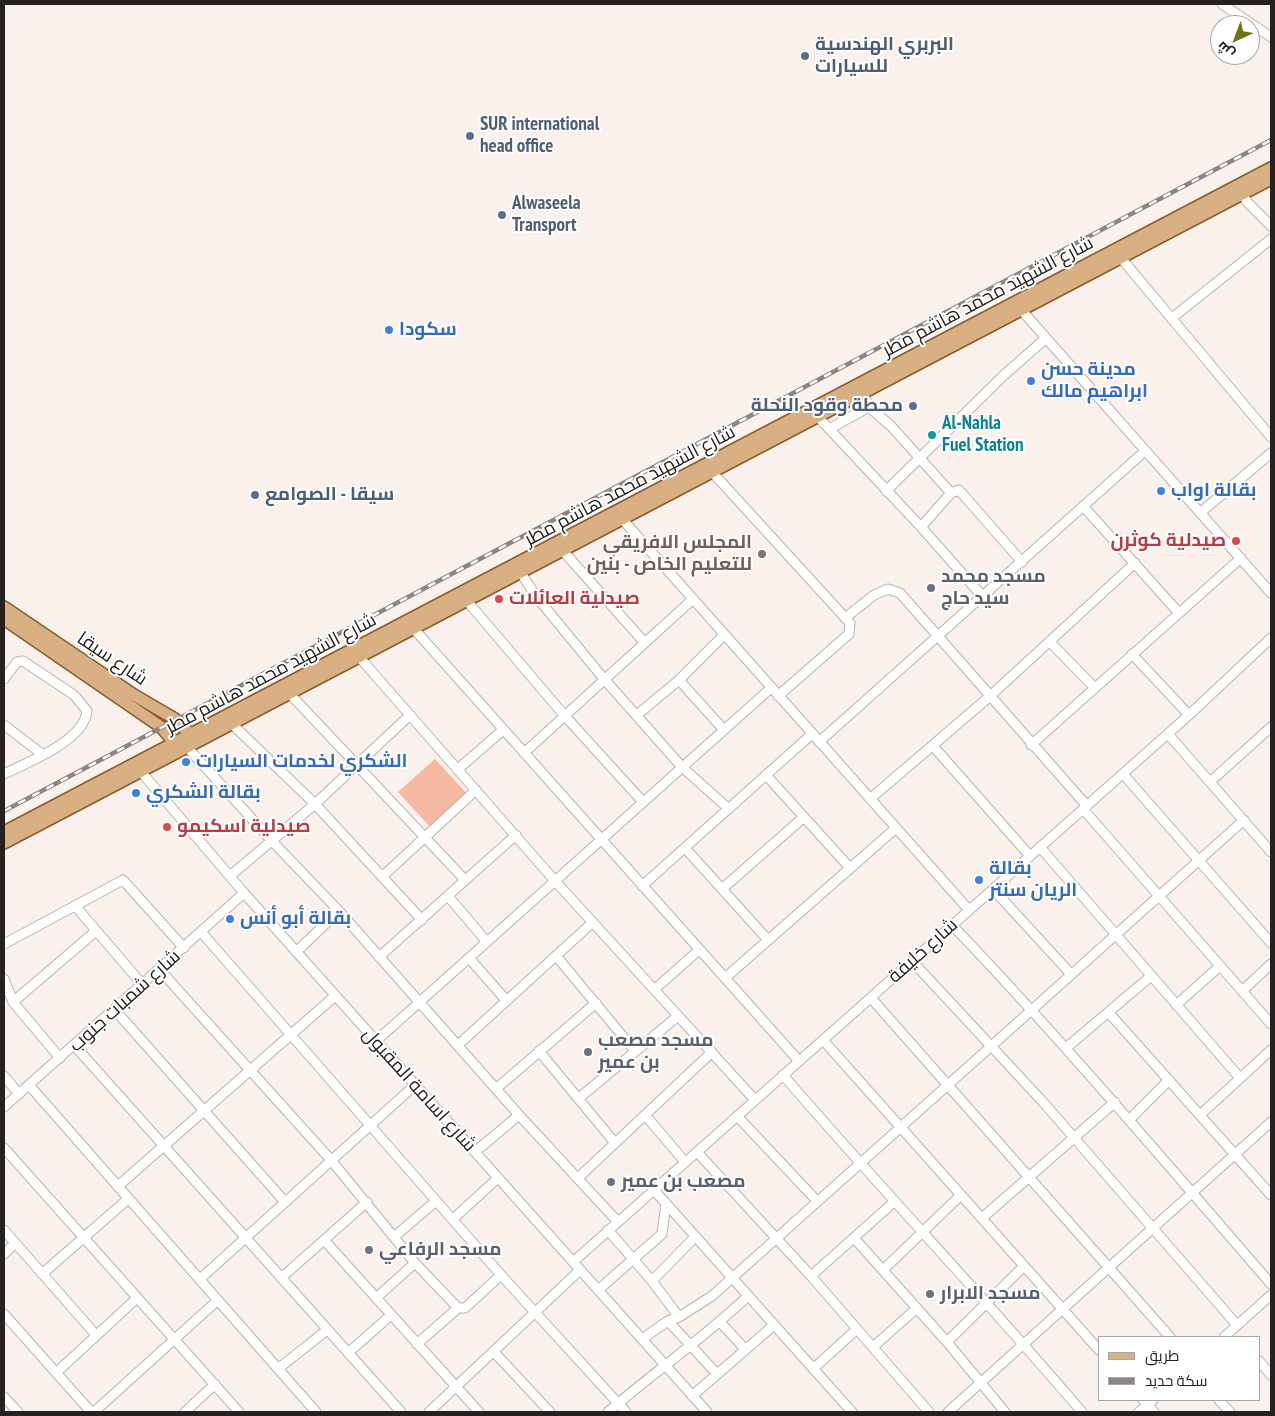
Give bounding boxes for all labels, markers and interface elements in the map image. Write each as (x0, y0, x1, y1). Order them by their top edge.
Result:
north arrow (1210, 15, 1260, 65)
place label: البربري الهندسية للسيارات (815, 34, 954, 78)
text: ش (1213, 38, 1238, 63)
marker: البربري الهندسية للسيارات (799, 50, 811, 62)
place label: SUR international head office (480, 114, 599, 158)
marker: SUR international head office (464, 130, 476, 142)
place label: Alwaseela Transport (512, 193, 581, 237)
marker: Alwaseela Transport (496, 209, 508, 221)
street label: شارع الشهيد محمد هاشم مطر (879, 232, 1097, 362)
place label: سكودا (399, 319, 457, 341)
marker: سكودا (383, 324, 395, 336)
place label: مدينة حسن ابراهيم مالك (1041, 359, 1148, 403)
marker: مدينة حسن ابراهيم مالك (1025, 375, 1037, 387)
place label: محطة وقود النحلة (751, 395, 903, 417)
marker: محطة وقود النحلة (907, 400, 919, 412)
place label: Al-Nahla Fuel Station (942, 413, 1024, 457)
street label: شارع الشهيد محمد هاشم مطر (521, 421, 739, 551)
marker: Al-Nahla Fuel Station (926, 429, 938, 441)
place label: بقالة اواب (1171, 480, 1257, 502)
place label: سيقا - الصوامع (265, 484, 394, 506)
marker: بقالة اواب (1155, 485, 1167, 497)
marker: سيقا - الصوامع (249, 489, 261, 501)
place label: صيدلية كوثرن (1110, 530, 1226, 552)
place label: المجلس الافريقي للتعليم الخاص - بنين (587, 532, 752, 576)
marker: صيدلية كوثرن (1230, 535, 1242, 547)
marker: المجلس الافريقي للتعليم الخاص - بنين (756, 548, 768, 560)
place label: مسجد محمد سيد حاج (941, 566, 1046, 610)
marker: مسجد محمد سيد حاج (925, 582, 937, 594)
place label: صيدلية العائلات (509, 588, 640, 610)
marker: صيدلية العائلات (493, 593, 505, 605)
street label: شارع الشهيد محمد هاشم مطر (162, 609, 380, 739)
street label: شارع سيقا (73, 627, 151, 691)
place label: الشكري لخدمات السيارات (196, 751, 407, 773)
marker: الشكري لخدمات السيارات (180, 756, 192, 768)
place label: بقالة الشكري (146, 782, 261, 804)
marker: بقالة الشكري (130, 787, 142, 799)
place label: صيدلية اسكيمو (177, 816, 310, 838)
marker: صيدلية اسكيمو (161, 821, 173, 833)
place label: بقالة الريان سنتر (989, 858, 1077, 902)
marker: بقالة الريان سنتر (973, 874, 985, 886)
place label: بقالة أبو أنس (240, 908, 351, 930)
marker: بقالة أبو أنس (224, 913, 236, 925)
street label: شارع خليفة (883, 914, 963, 988)
street label: شارع شمبات جنوب (65, 945, 185, 1057)
street label: شارع اسامة المقبول (357, 1023, 481, 1157)
place label: مسجد مصعب بن عمير (598, 1030, 714, 1074)
marker: مسجد مصعب بن عمير (582, 1046, 594, 1058)
place label: مصعب بن عمير (621, 1171, 745, 1193)
marker: مصعب بن عمير (605, 1176, 617, 1188)
place label: مسجد الرفاعي (379, 1239, 502, 1261)
marker: مسجد الرفاعي (363, 1244, 375, 1256)
place label: مسجد الابرار (940, 1283, 1041, 1305)
marker: مسجد الابرار (924, 1288, 936, 1300)
legend (1098, 1336, 1260, 1401)
text: طريق (1145, 1346, 1179, 1365)
text: سكة حديد (1145, 1371, 1208, 1390)

